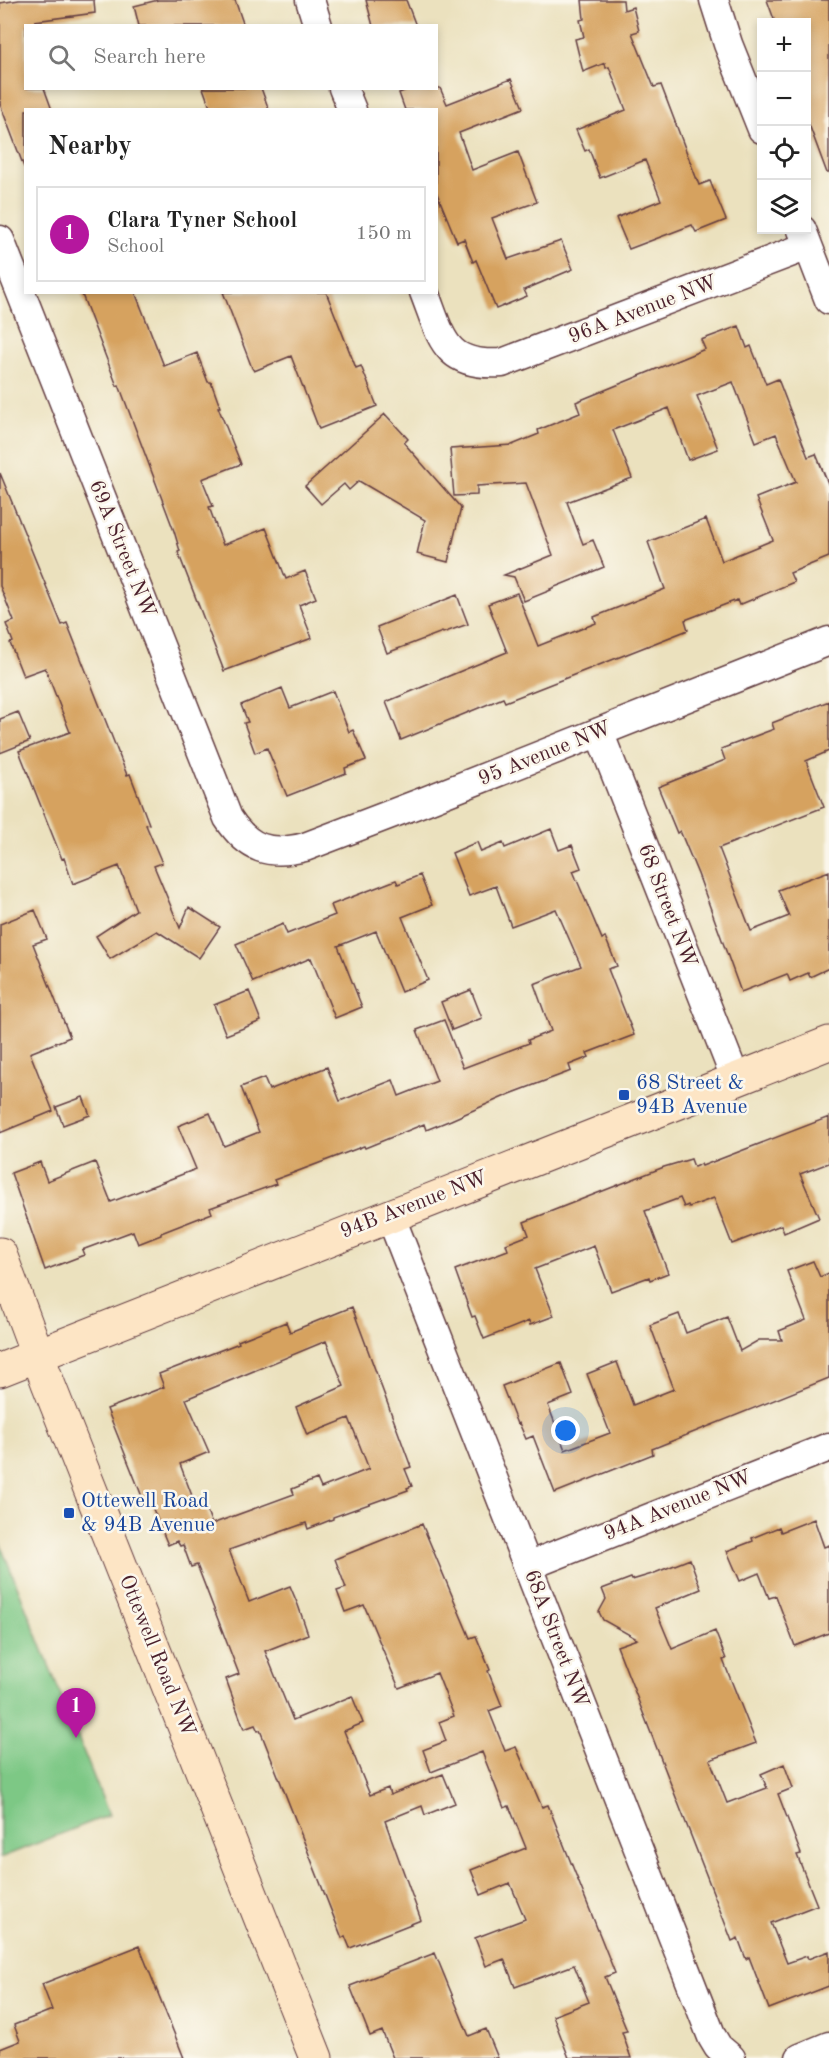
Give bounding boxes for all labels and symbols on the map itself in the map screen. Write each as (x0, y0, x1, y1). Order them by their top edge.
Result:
street label: 96A Avenue NW (566, 272, 720, 348)
street label: 69A Street NW (85, 477, 159, 621)
street label: 95 Avenue NW (476, 718, 614, 790)
street label: 68 Street NW (634, 841, 700, 971)
place label: 68 Street & 94B Avenue (636, 1073, 747, 1118)
marker: 68 Street & 94B Avenue (617, 1088, 631, 1102)
street label: 94B Avenue NW (337, 1167, 491, 1243)
your location (551, 1416, 580, 1445)
street label: 94A Avenue NW (601, 1467, 755, 1545)
place label: Ottewell Road & 94B Avenue (81, 1491, 215, 1536)
marker: Ottewell Road & 94B Avenue (62, 1506, 76, 1520)
street label: 68A Street NW (520, 1567, 592, 1711)
street label: Ottewell Road NW (115, 1572, 199, 1740)
pin: 1 (56, 1688, 96, 1738)

